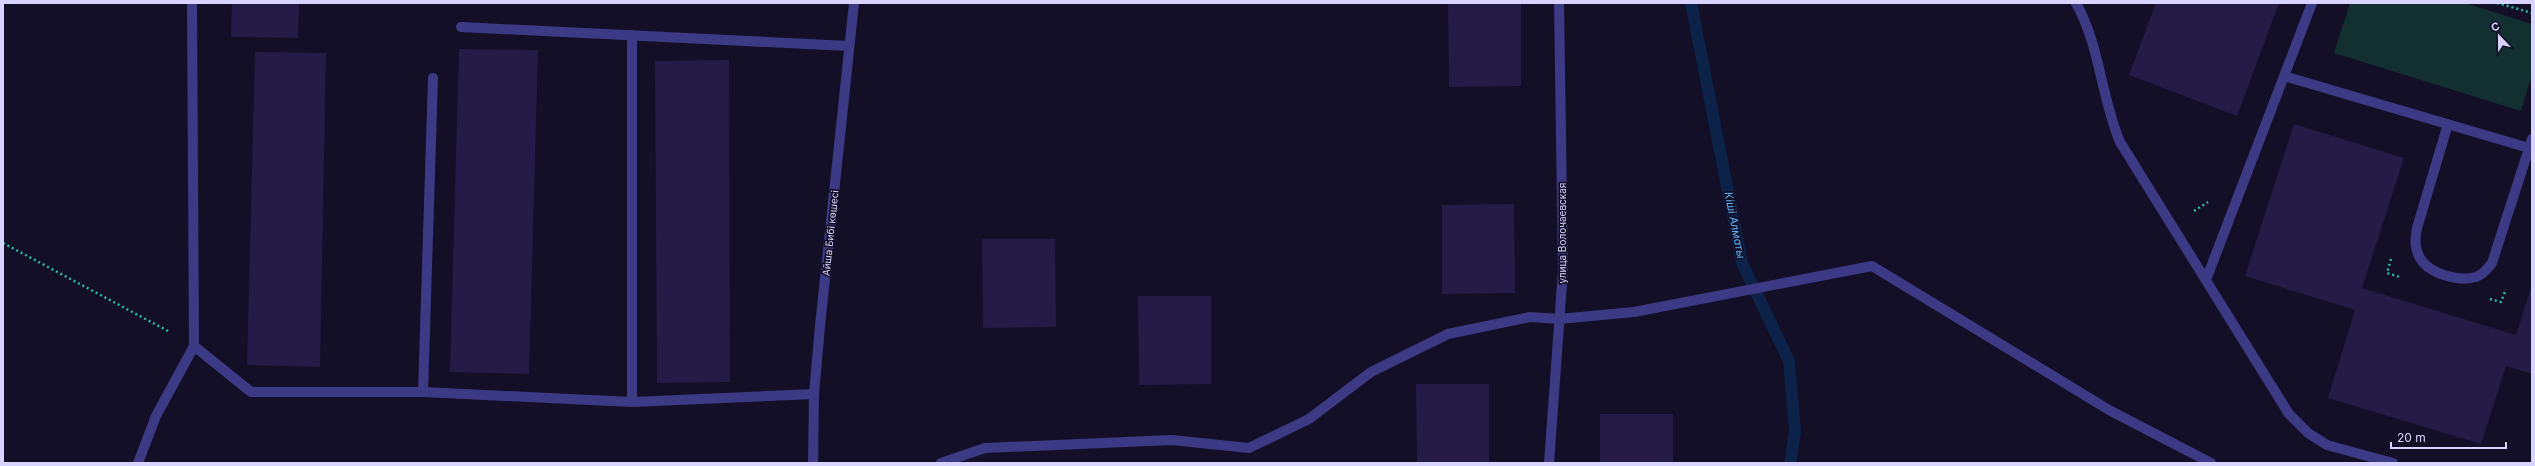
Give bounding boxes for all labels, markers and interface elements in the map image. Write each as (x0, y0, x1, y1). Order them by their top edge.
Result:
north arrow (2479, 16, 2519, 56)
text: С (2489, 19, 2502, 35)
street label: улица Волочаевская (1556, 183, 1568, 283)
street label: Айша Бибі көшесі (820, 189, 840, 277)
water label: Кіші Алматы (1722, 190, 1748, 260)
scale bar (2391, 424, 2506, 450)
text: 20 m (2397, 430, 2426, 445)

